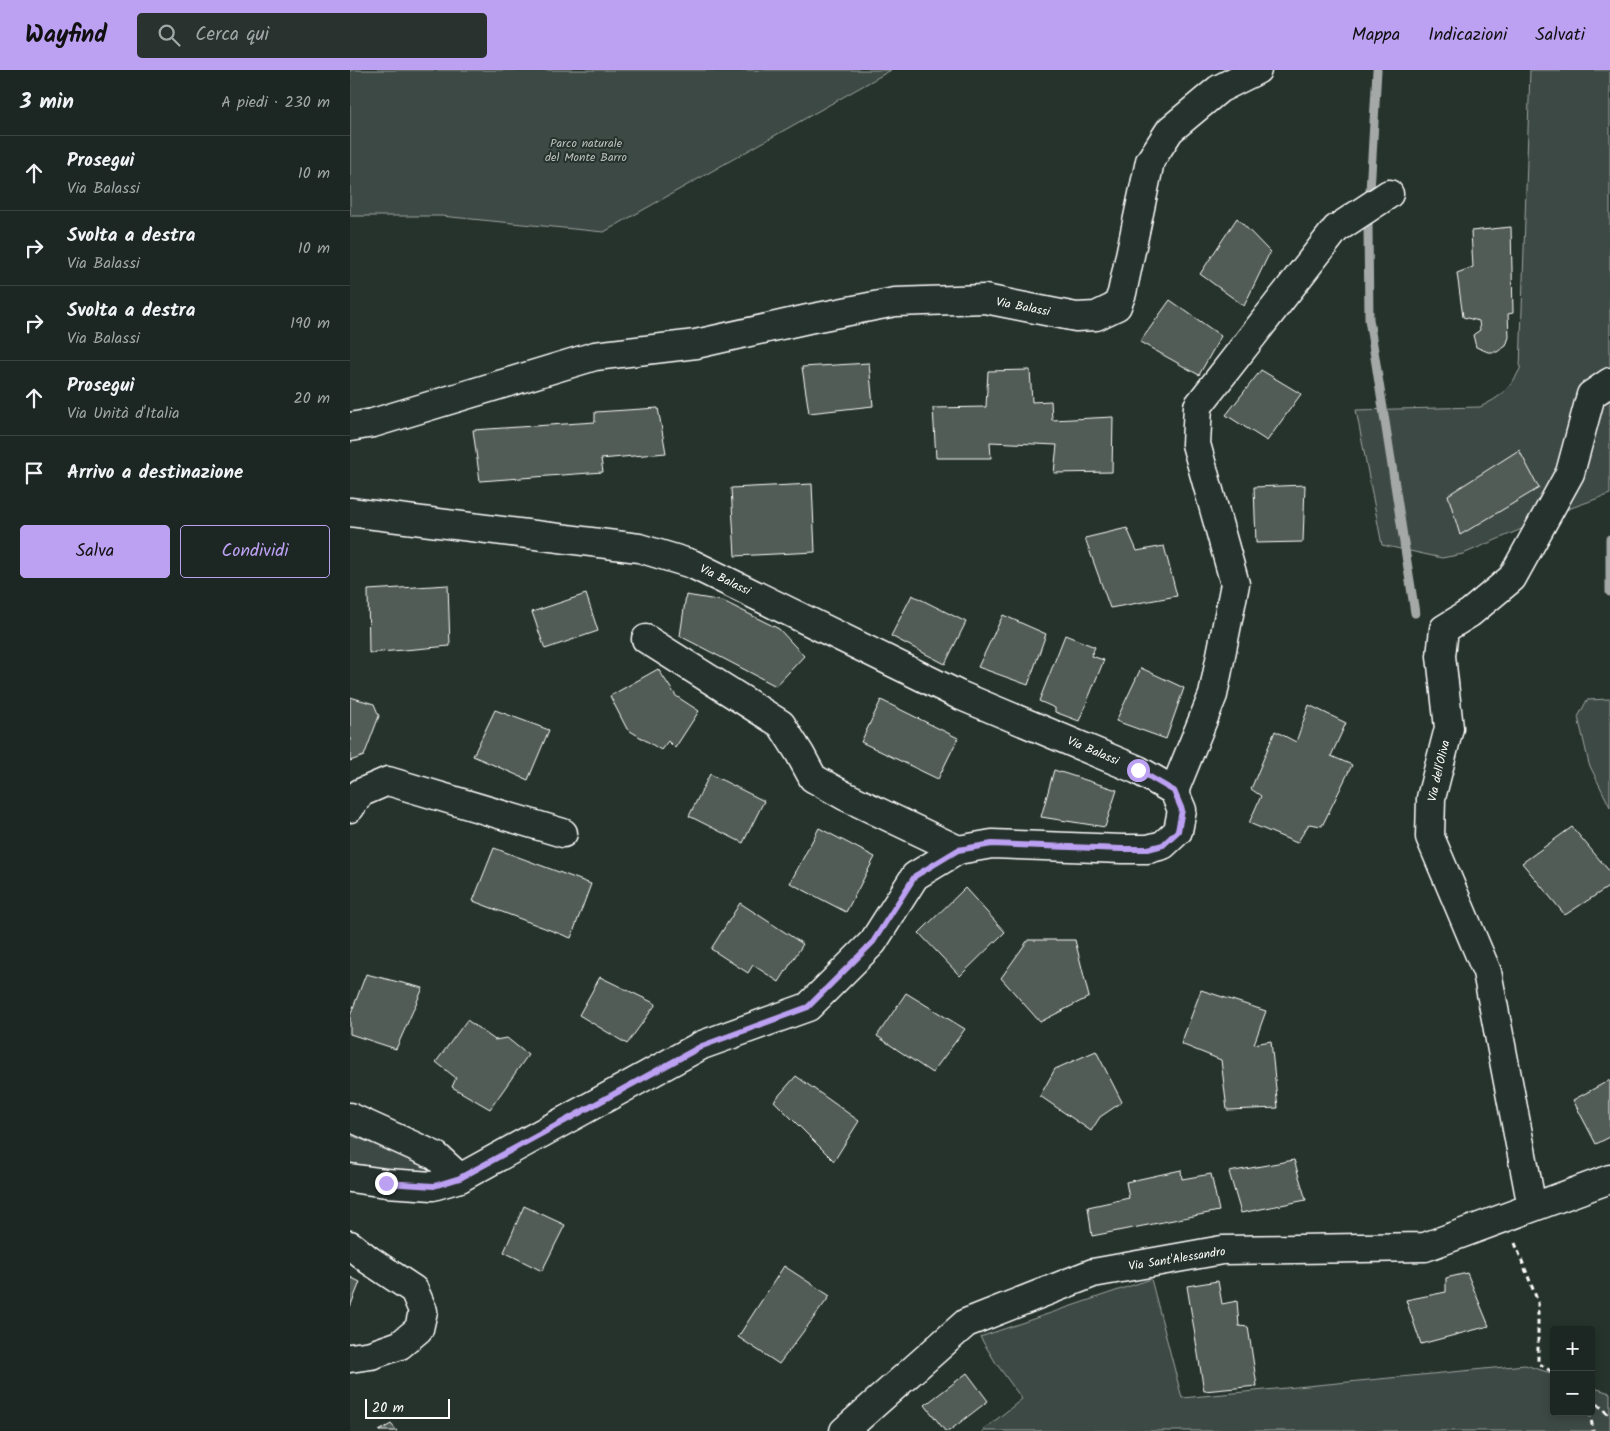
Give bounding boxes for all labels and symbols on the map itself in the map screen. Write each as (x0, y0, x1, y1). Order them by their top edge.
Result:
park label: Parco naturale del Monte Barro (545, 134, 627, 167)
street label: Via Balassi (994, 292, 1053, 322)
street label: Via Balassi (696, 559, 755, 601)
street label: Via Balassi (1064, 732, 1123, 771)
street label: Via dell'Oliva (1423, 738, 1455, 804)
route start (1127, 759, 1150, 782)
route end (375, 1172, 398, 1195)
street label: Via Sant'Alessandro (1127, 1242, 1227, 1276)
scale bar (365, 1396, 450, 1419)

